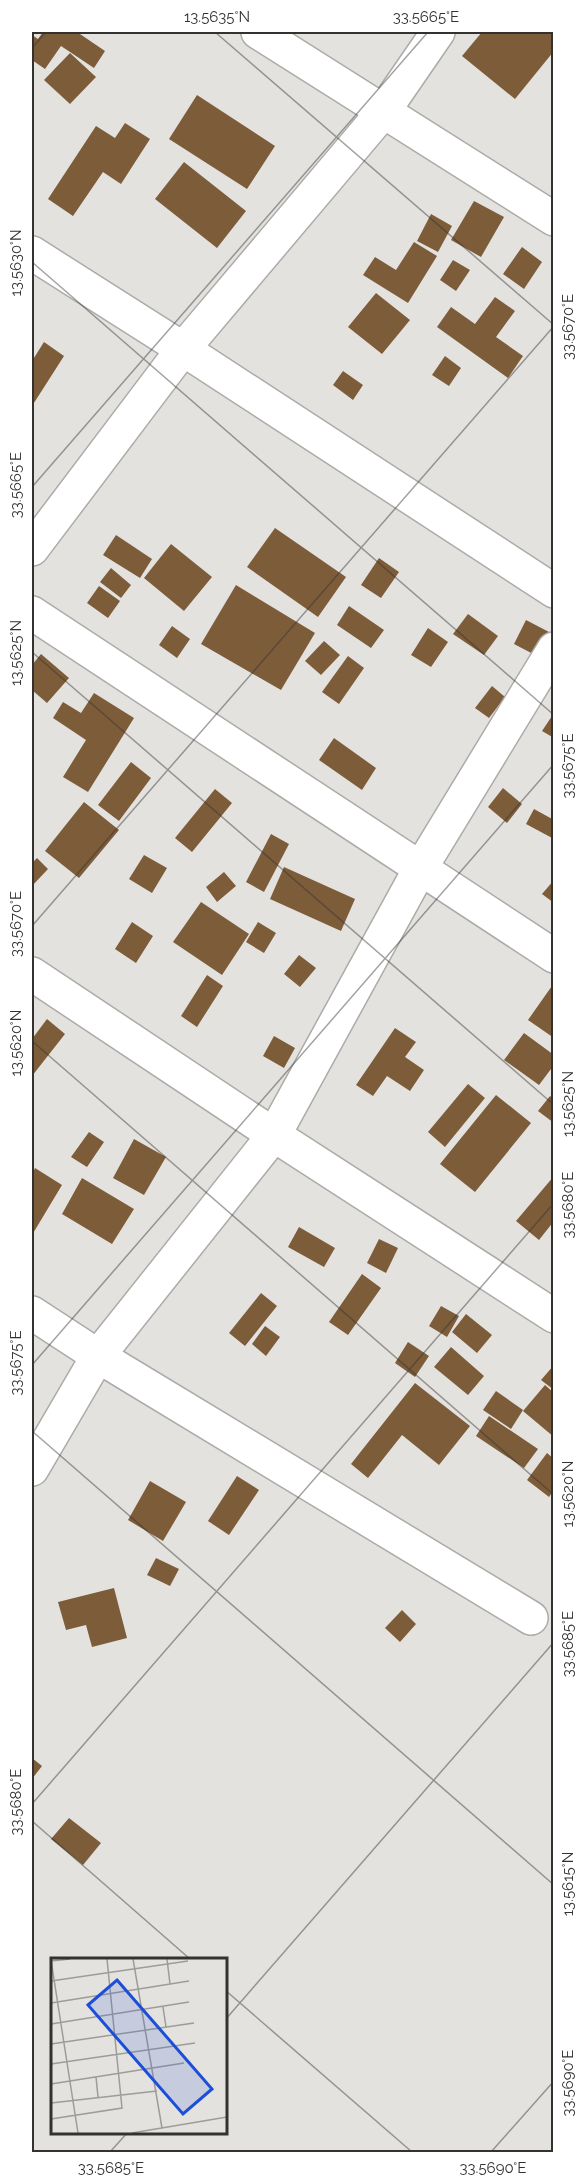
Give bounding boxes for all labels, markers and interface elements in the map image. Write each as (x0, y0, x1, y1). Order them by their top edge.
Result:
text: 13.5635°N (184, 8, 250, 26)
text: 33.5665°E (393, 8, 459, 26)
text: 13.5630°N (7, 230, 25, 296)
text: 33.5670°E (559, 294, 577, 360)
text: 33.5665°E (7, 452, 25, 518)
text: 13.5625°N (7, 620, 25, 686)
text: 33.5675°E (559, 733, 577, 799)
text: 33.5670°E (7, 891, 25, 957)
text: 13.5620°N (7, 1010, 25, 1076)
text: 13.5625°N (559, 1071, 577, 1137)
text: 33.5680°E (559, 1172, 577, 1238)
text: 33.5675°E (7, 1330, 25, 1396)
text: 13.5620°N (559, 1461, 577, 1527)
text: 33.5685°E (559, 1611, 577, 1677)
text: 33.5680°E (7, 1769, 25, 1835)
text: 13.5615°N (559, 1852, 577, 1916)
inset map (51, 1958, 226, 2133)
text: 33.5690°E (559, 2050, 577, 2116)
text: 33.5685°E (78, 2159, 144, 2177)
text: 33.5690°E (460, 2159, 526, 2177)

